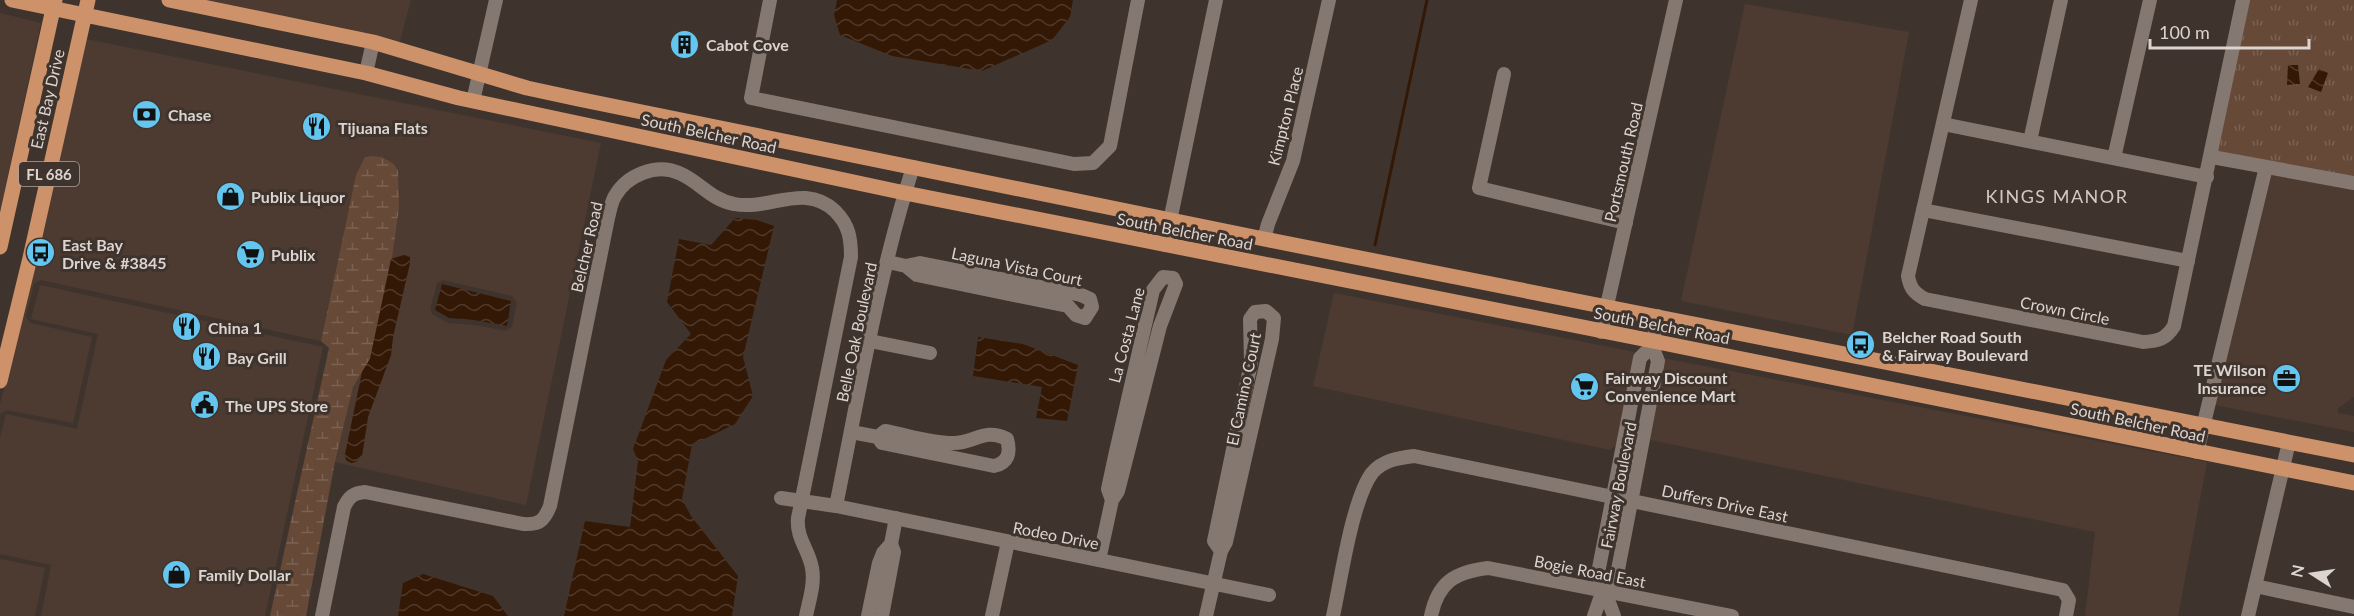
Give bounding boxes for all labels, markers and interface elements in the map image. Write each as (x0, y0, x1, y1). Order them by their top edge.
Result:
scale bar (2150, 12, 2309, 50)
text: 100 m (2159, 21, 2210, 43)
building icon: Cabot Cove (669, 28, 701, 60)
place label: Cabot Cove (706, 35, 789, 54)
street label: East Bay Drive (26, 47, 68, 151)
street label: Kimpton Place (1264, 64, 1306, 168)
bank icon: Chase (131, 98, 163, 130)
street label: Portsmouth Road (1600, 100, 1646, 224)
place label: Chase (168, 105, 212, 124)
street label: South Belcher Road (640, 109, 778, 157)
restaurant icon: Tijuana Flats (301, 111, 333, 143)
place label: Tijuana Flats (338, 118, 428, 137)
road number: FL 686 (19, 162, 79, 186)
shop icon: Publix Liquor (214, 180, 246, 212)
district label: KINGS MANOR (1985, 185, 2129, 207)
place label: Publix Liquor (251, 187, 345, 206)
street label: Belcher Road (566, 200, 606, 294)
street label: South Belcher Road (1115, 209, 1255, 253)
place label: East Bay Drive & #3845 (62, 235, 167, 272)
bus stop icon: East Bay Drive & #3845 (25, 237, 57, 269)
supermarket icon: Publix (234, 238, 266, 270)
street label: Laguna Vista Court (950, 243, 1084, 289)
place label: Publix (271, 245, 316, 264)
street label: Belle Oak Boulevard (832, 260, 880, 404)
street label: La Costa Lane (1104, 285, 1148, 385)
street label: Crown Circle (2019, 292, 2111, 328)
street label: South Belcher Road (1592, 303, 1732, 347)
restaurant icon: China 1 (171, 311, 203, 343)
place label: China 1 (208, 318, 262, 337)
place label: Belcher Road South & Fairway Boulevard (1882, 327, 2028, 364)
bus stop icon: Belcher Road South & Fairway Boulevard (1845, 329, 1877, 361)
street label: El Camino Court (1222, 331, 1264, 447)
restaurant icon: Bay Grill (190, 341, 222, 373)
place label: Bay Grill (227, 348, 287, 367)
place label: TE Wilson Insurance (2193, 360, 2266, 397)
office icon: TE Wilson Insurance (2271, 362, 2303, 394)
place label: Fairway Discount Convenience Mart (1605, 368, 1736, 405)
supermarket icon: Fairway Discount Convenience Mart (1568, 370, 1600, 402)
public building icon: The UPS Store (188, 389, 220, 421)
place label: The UPS Store (225, 396, 329, 415)
street label: South Belcher Road (2069, 398, 2207, 446)
street label: Fairway Boulevard (1596, 420, 1640, 550)
street label: Duffers Drive East (1660, 480, 1790, 526)
street label: Rodeo Drive (1011, 517, 1101, 553)
north arrow (2282, 544, 2342, 604)
street label: Bogie Road East (1533, 551, 1648, 591)
shop icon: Family Dollar (161, 558, 193, 590)
text: N (2286, 563, 2307, 579)
place label: Family Dollar (198, 565, 291, 584)

